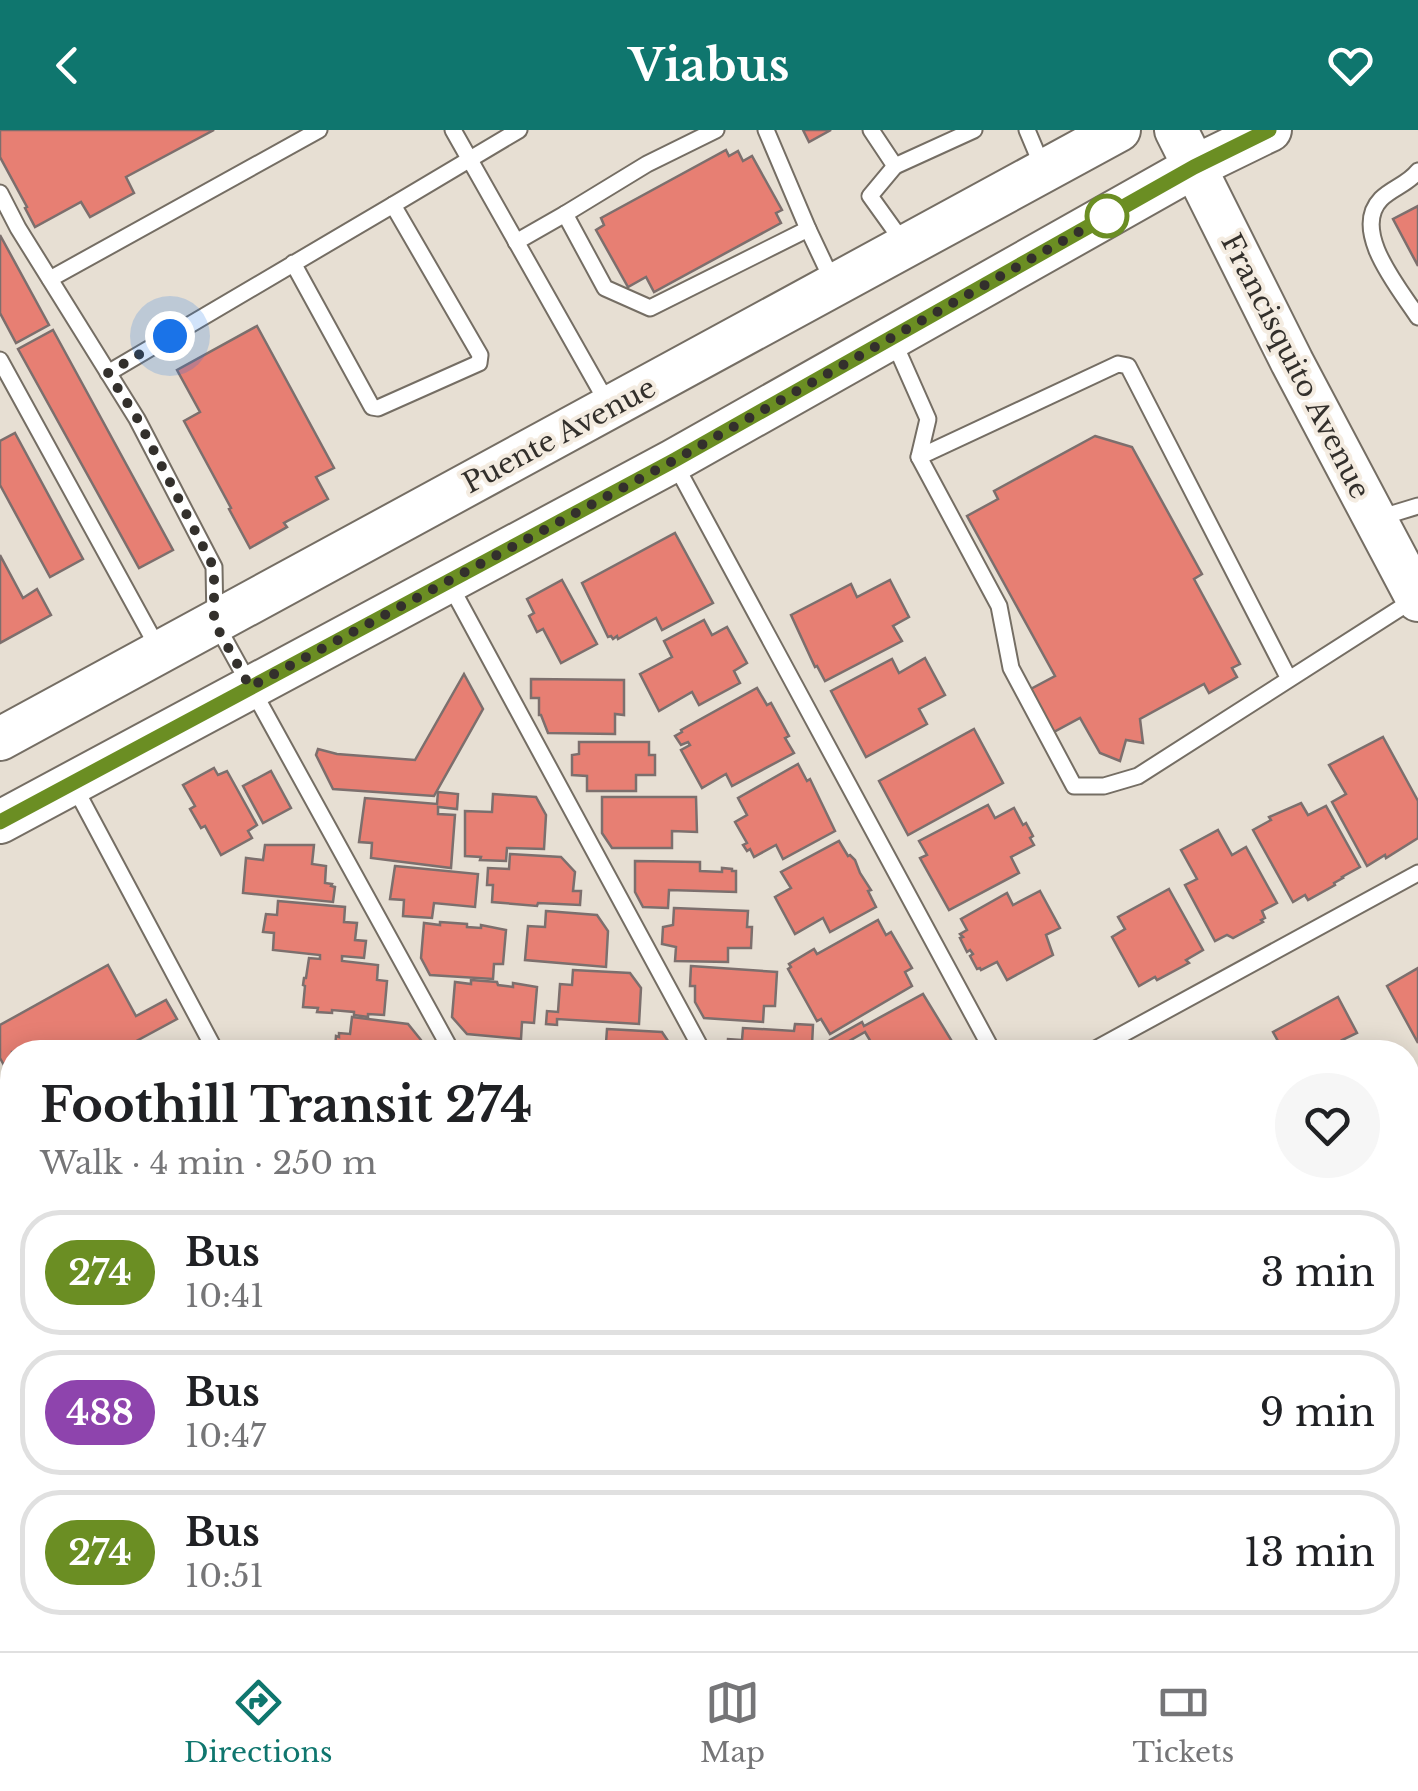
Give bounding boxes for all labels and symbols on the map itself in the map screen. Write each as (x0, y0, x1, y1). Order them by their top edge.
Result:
unlabelled marker (1086, 195, 1128, 237)
street label: Francisquito Avenue (1213, 228, 1378, 505)
your location (145, 311, 195, 361)
street label: Puente Avenue (457, 370, 662, 501)

